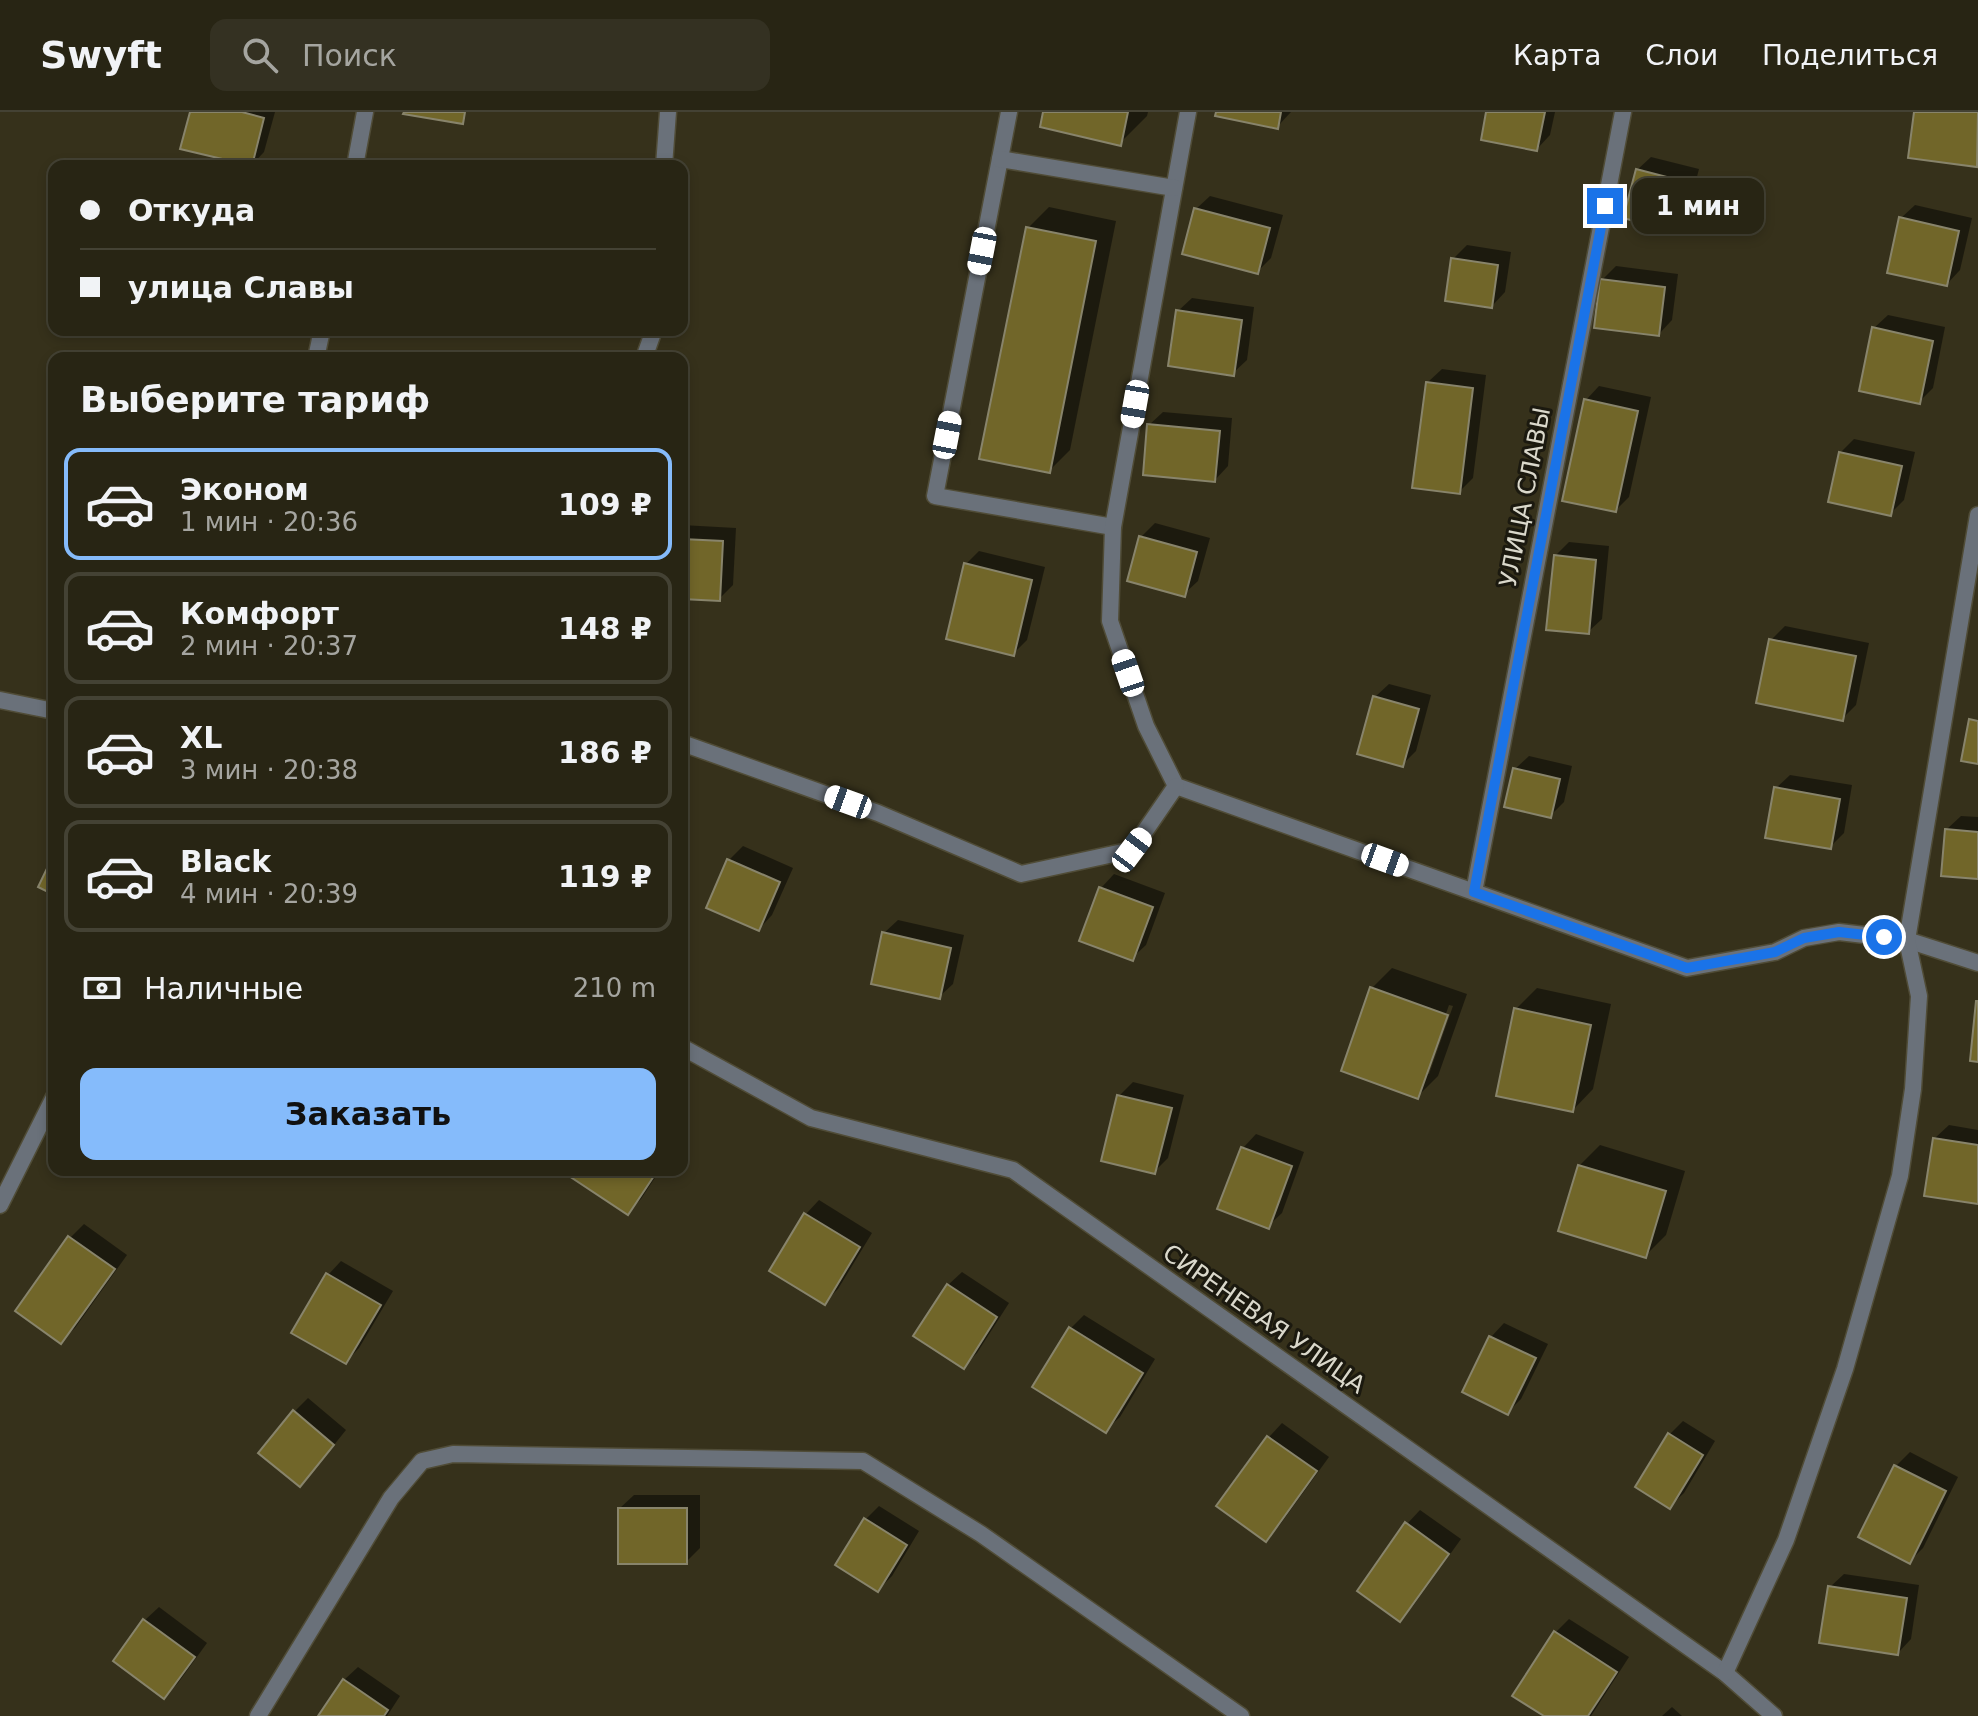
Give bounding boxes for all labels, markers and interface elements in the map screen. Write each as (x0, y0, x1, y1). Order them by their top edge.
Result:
search box (210, 19, 770, 91)
text: Swyft (40, 33, 162, 77)
icon: search (238, 33, 282, 77)
text: Поиск (302, 38, 397, 73)
text: Карта (1513, 39, 1601, 72)
text: Слои (1645, 39, 1718, 72)
text: Поделиться (1762, 39, 1938, 72)
callout: 1 мин (1633, 178, 1765, 234)
route end (1587, 188, 1623, 224)
text: 1 мин (1656, 191, 1740, 221)
text: Откуда (128, 193, 255, 228)
car (966, 225, 998, 277)
text: улица Славы (128, 270, 354, 305)
car (1119, 378, 1151, 430)
text: Выберите тариф (80, 379, 430, 420)
street label: УЛИЦА СЛАВЫ (1494, 405, 1556, 589)
car (931, 409, 963, 461)
icon: car (84, 468, 156, 540)
text: Эконом (180, 472, 309, 507)
text: 109 ₽ (558, 487, 652, 522)
text: 1 мин · 20:36 (180, 507, 358, 537)
icon: car (84, 592, 156, 664)
text: Комфорт (180, 596, 339, 631)
text: 148 ₽ (558, 611, 652, 646)
text: 2 мин · 20:37 (180, 631, 358, 661)
car (1109, 646, 1147, 700)
icon: car (84, 716, 156, 788)
text: XL (180, 720, 222, 755)
text: 186 ₽ (558, 735, 652, 770)
text: 3 мин · 20:38 (180, 755, 358, 785)
car (821, 783, 875, 821)
car (1108, 824, 1156, 876)
icon: car (84, 840, 156, 912)
car (1358, 841, 1412, 879)
text: Black (180, 844, 271, 879)
text: 119 ₽ (558, 859, 652, 894)
text: 4 мин · 20:39 (180, 879, 358, 909)
route start (1866, 919, 1902, 955)
icon: cash (80, 966, 124, 1010)
text: Наличные (144, 971, 303, 1006)
text: 210 m (573, 973, 656, 1003)
button: Заказать (80, 1068, 656, 1160)
street label: СИРЕНЕВАЯ УЛИЦА (1157, 1239, 1371, 1400)

